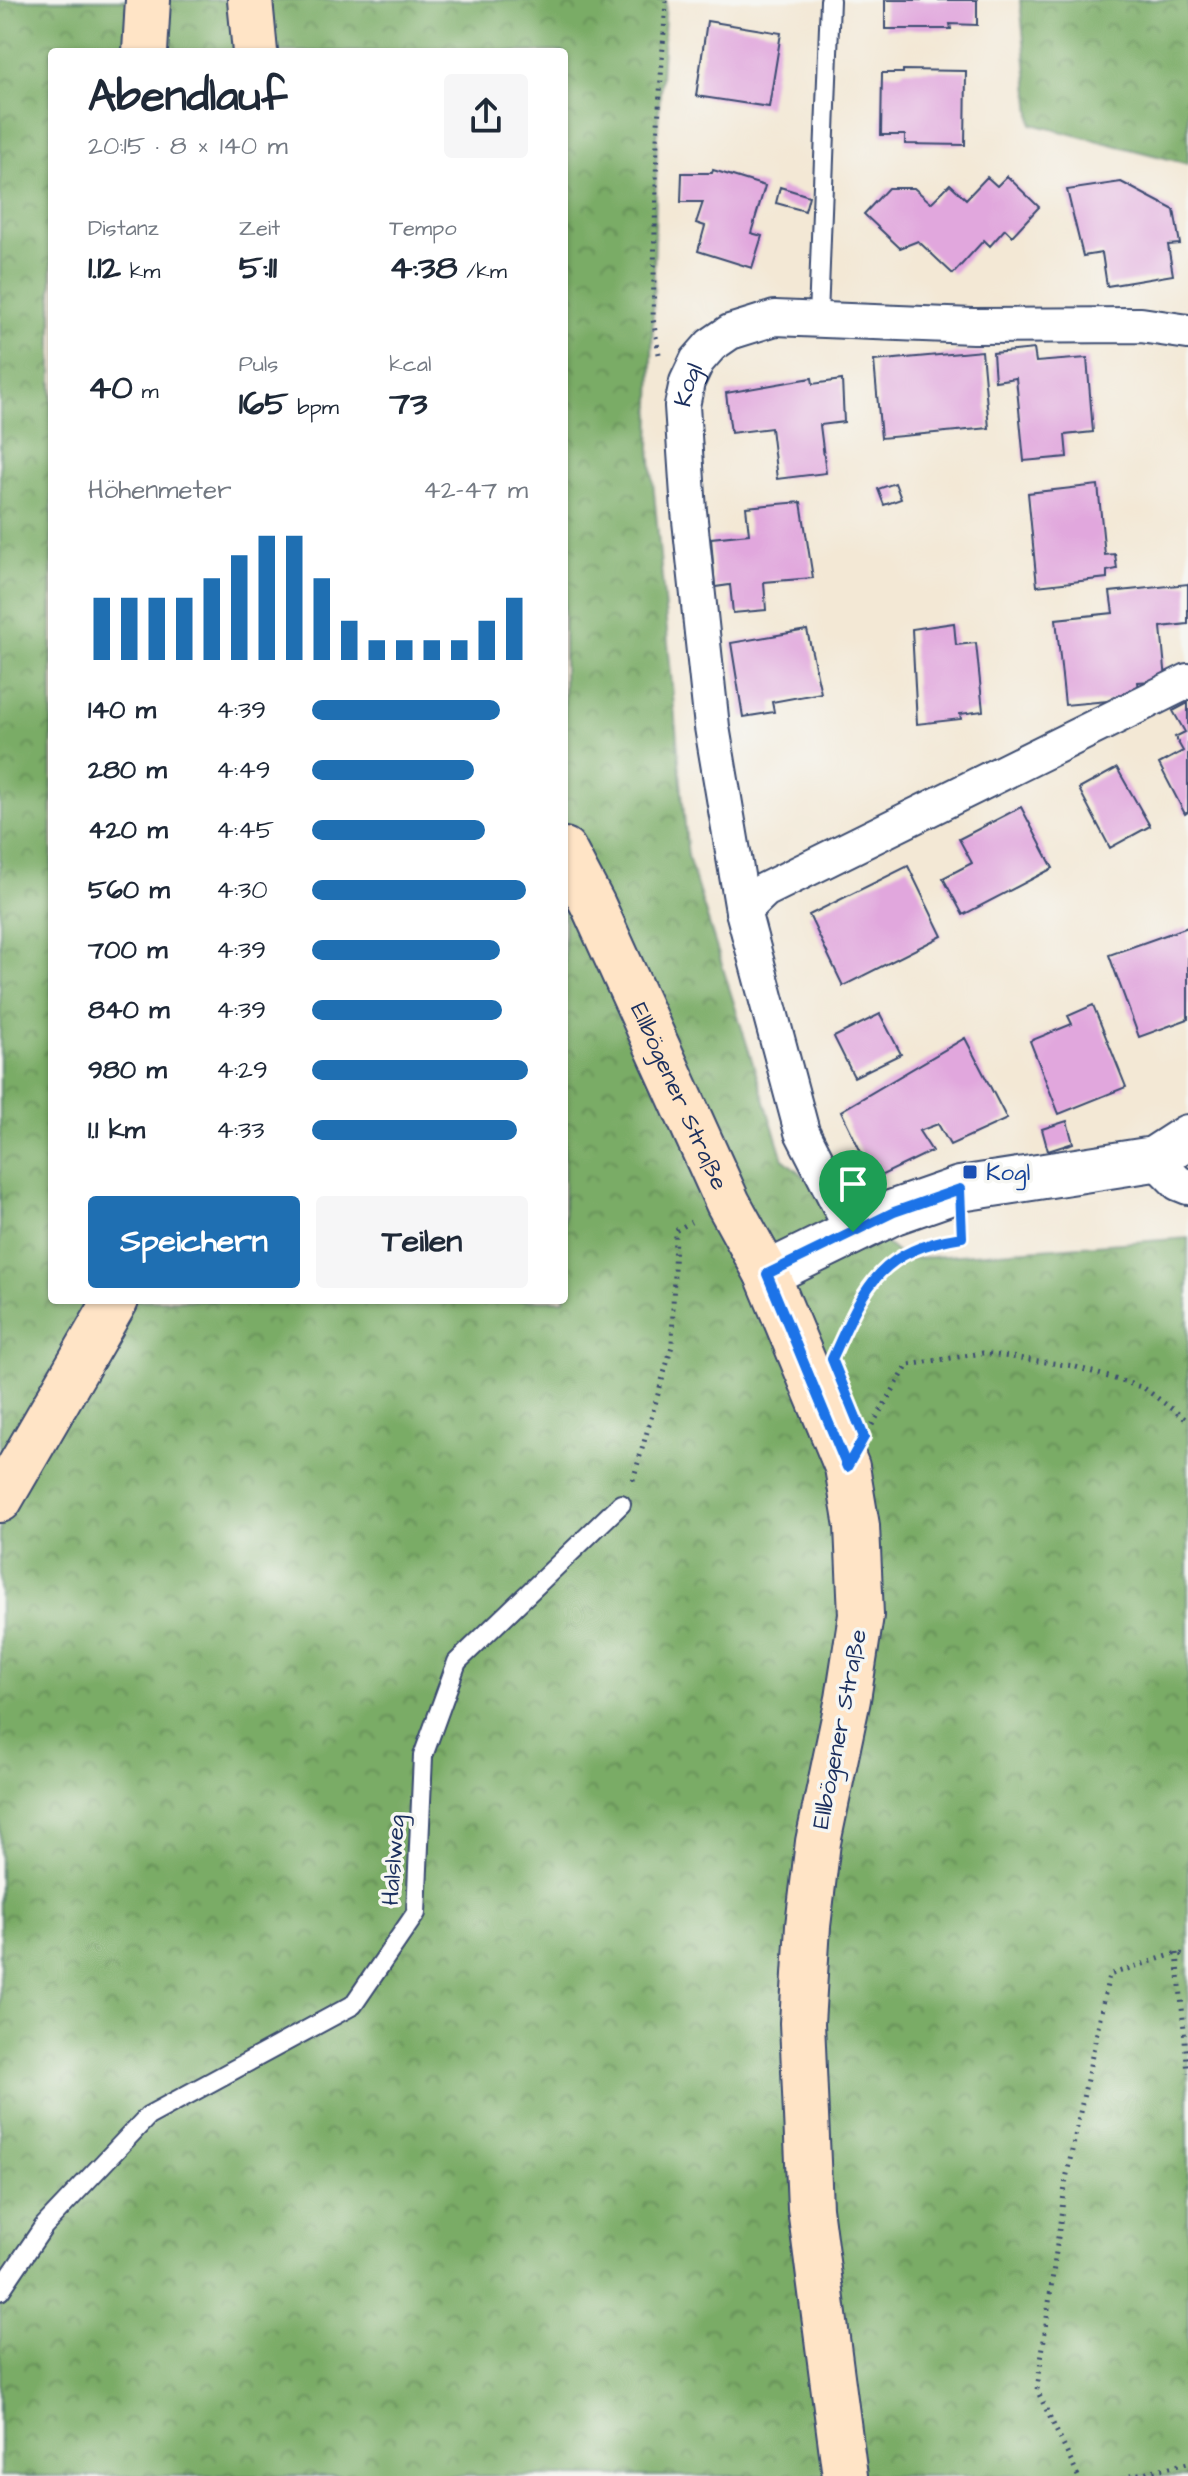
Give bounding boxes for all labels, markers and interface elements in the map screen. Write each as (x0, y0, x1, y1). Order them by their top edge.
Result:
text: Abendlauf (88, 67, 287, 128)
button: share (444, 74, 528, 158)
text: 20:15 · 8 × 140 m (88, 128, 288, 164)
text: Distanz (88, 213, 159, 244)
text: Zeit (239, 213, 280, 244)
text: Tempo (389, 213, 457, 244)
text: 1.12 (88, 244, 121, 292)
text: 5:11 (239, 244, 277, 292)
text: 4:38 (389, 244, 458, 292)
text: km (121, 256, 160, 287)
text: /km (458, 256, 507, 287)
text: Puls (239, 349, 278, 380)
text: kcal (389, 349, 431, 380)
street label: Kogl (666, 357, 712, 410)
text: 40 (88, 364, 133, 412)
text: m (133, 376, 159, 407)
text: 165 (239, 380, 288, 428)
text: 73 (389, 380, 428, 428)
text: bpm (288, 392, 339, 423)
text: Höhenmeter (88, 472, 232, 508)
text: 42–47 m (423, 472, 528, 508)
text: 140 m (88, 692, 156, 728)
text: 4:39 (216, 692, 266, 728)
text: 280 m (88, 752, 167, 788)
text: 4:49 (216, 752, 271, 788)
text: 420 m (88, 812, 168, 848)
text: 4:45 (216, 812, 274, 848)
text: 560 m (88, 872, 170, 908)
text: 4:30 (216, 872, 268, 908)
text: 700 m (88, 932, 167, 968)
text: 4:39 (216, 932, 266, 968)
text: 840 m (88, 992, 170, 1028)
text: 4:39 (216, 992, 266, 1028)
street label: Ellbögener Straße (621, 997, 736, 1196)
text: 980 m (88, 1052, 167, 1088)
text: 4:29 (216, 1052, 268, 1088)
text: 1.1 km (88, 1112, 145, 1148)
text: 4:33 (216, 1112, 265, 1148)
pin (819, 1150, 887, 1232)
place label: Kogl (986, 1156, 1030, 1191)
icon: arrive (831, 1162, 875, 1206)
marker: Kogl (961, 1163, 979, 1181)
button: Speichern (88, 1196, 300, 1288)
button: Teilen (316, 1196, 528, 1288)
street label: Ellbögener Straße (804, 1627, 877, 1832)
street label: Halslweg (374, 1813, 415, 1907)

